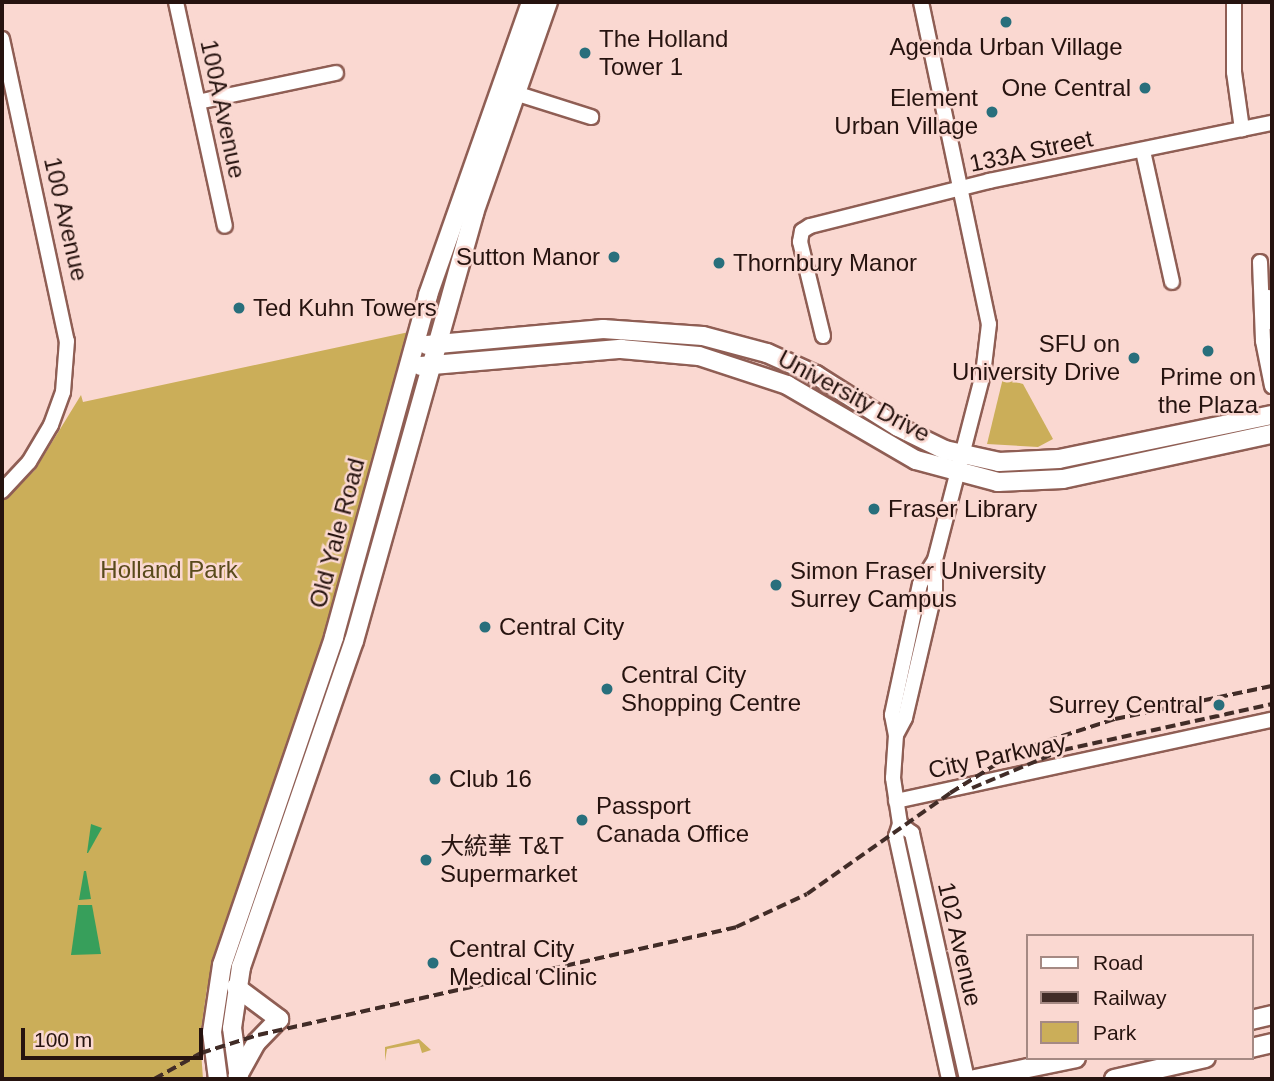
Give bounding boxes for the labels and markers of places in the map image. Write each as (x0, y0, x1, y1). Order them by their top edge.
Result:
marker: Agenda Urban Village (998, 14, 1014, 30)
place label: The Holland Tower 1 (599, 25, 728, 81)
place label: Agenda Urban Village (889, 33, 1123, 61)
marker: The Holland Tower 1 (577, 45, 593, 61)
place label: One Central (1002, 74, 1131, 102)
marker: One Central (1137, 80, 1153, 96)
place label: Element Urban Village (834, 84, 978, 140)
marker: Element Urban Village (984, 104, 1000, 120)
place label: Sutton Manor (456, 243, 600, 271)
marker: Sutton Manor (606, 249, 622, 265)
place label: Thornbury Manor (733, 249, 917, 277)
marker: Thornbury Manor (711, 255, 727, 271)
place label: Ted Kuhn Towers (253, 294, 437, 322)
marker: Ted Kuhn Towers (231, 300, 247, 316)
place label: SFU on University Drive (952, 330, 1120, 386)
marker: Prime on the Plaza (1200, 343, 1216, 359)
marker: SFU on University Drive (1126, 350, 1142, 366)
place label: Prime on the Plaza (1158, 363, 1258, 419)
place label: Fraser Library (888, 495, 1037, 523)
marker: Fraser Library (866, 501, 882, 517)
place label: Simon Fraser University Surrey Campus (790, 557, 1046, 613)
marker: Simon Fraser University Surrey Campus (768, 577, 784, 593)
place label: Central City (499, 613, 624, 641)
marker: Central City (477, 619, 493, 635)
place label: Central City Shopping Centre (621, 661, 801, 717)
marker: Central City Shopping Centre (599, 681, 615, 697)
place label: Surrey Central (1048, 691, 1203, 719)
marker: Surrey Central (1209, 695, 1229, 715)
place label: Club 16 (449, 765, 532, 793)
marker: Club 16 (427, 771, 443, 787)
place label: Passport Canada Office (596, 792, 749, 848)
marker: Passport Canada Office (574, 812, 590, 828)
place label: 大統華 T&T Supermarket (440, 832, 577, 888)
marker: 大統華 T&T Supermarket (418, 852, 434, 868)
place label: Central City Medical Clinic (449, 935, 597, 991)
marker: Central City Medical Clinic (423, 953, 443, 973)

